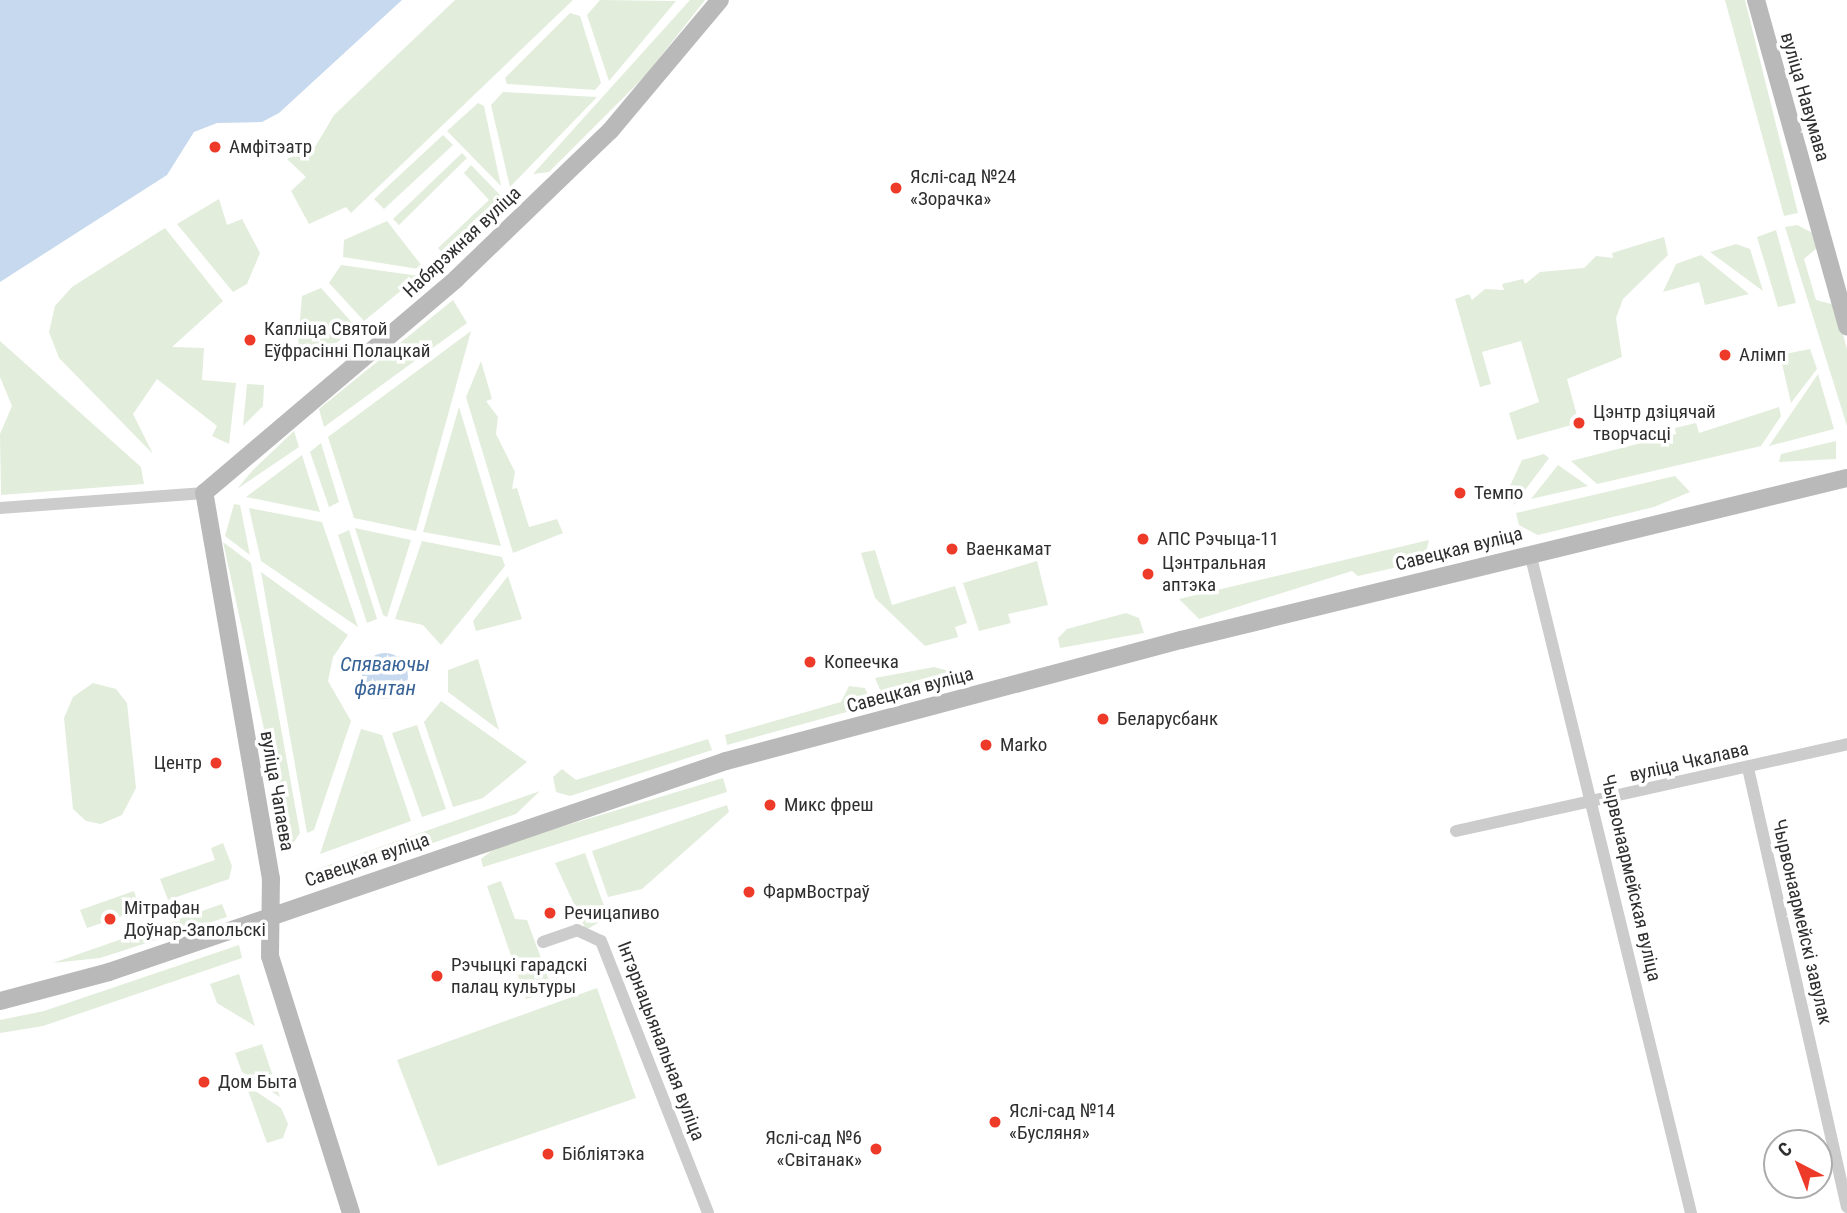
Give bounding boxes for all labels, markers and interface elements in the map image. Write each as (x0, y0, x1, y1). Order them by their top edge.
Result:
street label: вуліца Навумава (1776, 30, 1834, 164)
place label: Амфітэатр (229, 136, 312, 158)
marker: Амфітэатр (207, 139, 223, 155)
place label: Яслі-сад №24 «Зорачка» (910, 166, 1016, 210)
marker: Яслі-сад №24 «Зорачка» (888, 180, 904, 196)
street label: Набярэжная вуліца (398, 182, 526, 302)
place label: Капліца Святой Еўфрасінні Полацкай (264, 318, 430, 362)
marker: Капліца Святой Еўфрасінні Полацкай (242, 332, 258, 348)
place label: Алімп (1739, 344, 1786, 366)
marker: Алімп (1717, 347, 1733, 363)
place label: Цэнтр дзіцячай творчасці (1593, 401, 1716, 445)
marker: Цэнтр дзіцячай творчасці (1571, 415, 1587, 431)
place label: Темпо (1474, 482, 1523, 504)
marker: Темпо (1452, 485, 1468, 501)
street label: Савецкая вуліца (1393, 522, 1525, 576)
place label: АПС Рэчыца-11 (1157, 528, 1279, 550)
marker: АПС Рэчыца-11 (1135, 531, 1151, 547)
place label: Ваенкамат (966, 538, 1052, 560)
marker: Ваенкамат (944, 541, 960, 557)
place label: Цэнтральная аптэка (1162, 552, 1266, 596)
marker: Цэнтральная аптэка (1140, 566, 1156, 582)
water label: Спяваючы фантан (340, 651, 430, 701)
place label: Копеечка (824, 651, 899, 673)
marker: Копеечка (802, 654, 818, 670)
street label: Савецкая вуліца (844, 662, 976, 718)
place label: Беларусбанк (1117, 708, 1218, 730)
marker: Беларусбанк (1095, 711, 1111, 727)
street label: вуліца Чапаева (255, 729, 299, 853)
place label: Marko (1000, 734, 1047, 756)
marker: Marko (978, 737, 994, 753)
street label: вуліца Чкалава (1627, 737, 1751, 787)
place label: Центр (154, 752, 202, 774)
marker: Центр (208, 755, 224, 771)
street label: Чырвонаармейская вуліца (1596, 772, 1666, 984)
place label: Микс фреш (784, 794, 874, 816)
marker: Микс фреш (762, 797, 778, 813)
street label: Чырвонаармейскі завулак (1767, 817, 1837, 1027)
street label: Савецкая вуліца (302, 828, 432, 892)
place label: ФармВостраў (763, 881, 870, 903)
marker: ФармВостраў (741, 884, 757, 900)
place label: Мітрафан Доўнар-Запольскі (124, 897, 266, 941)
place label: Речицапиво (564, 902, 660, 924)
marker: Речицапиво (542, 905, 558, 921)
marker: Мітрафан Доўнар-Запольскі (102, 911, 118, 927)
street label: Інтэрнацыянальная вуліца (612, 938, 710, 1144)
place label: Рэчыцкі гарадскі палац культуры (451, 954, 587, 998)
marker: Рэчыцкі гарадскі палац культуры (429, 968, 445, 984)
place label: Дом Быта (218, 1071, 297, 1093)
marker: Дом Быта (196, 1074, 212, 1090)
place label: Яслі-сад №14 «Бусляня» (1009, 1100, 1115, 1144)
marker: Яслі-сад №14 «Бусляня» (987, 1114, 1003, 1130)
place label: Яслі-сад №6 «Світанак» (765, 1127, 862, 1171)
north arrow (1763, 1129, 1833, 1199)
text: С (1773, 1137, 1797, 1162)
marker: Яслі-сад №6 «Світанак» (868, 1141, 884, 1157)
place label: Бібліятэка (562, 1143, 645, 1165)
marker: Бібліятэка (540, 1146, 556, 1162)

